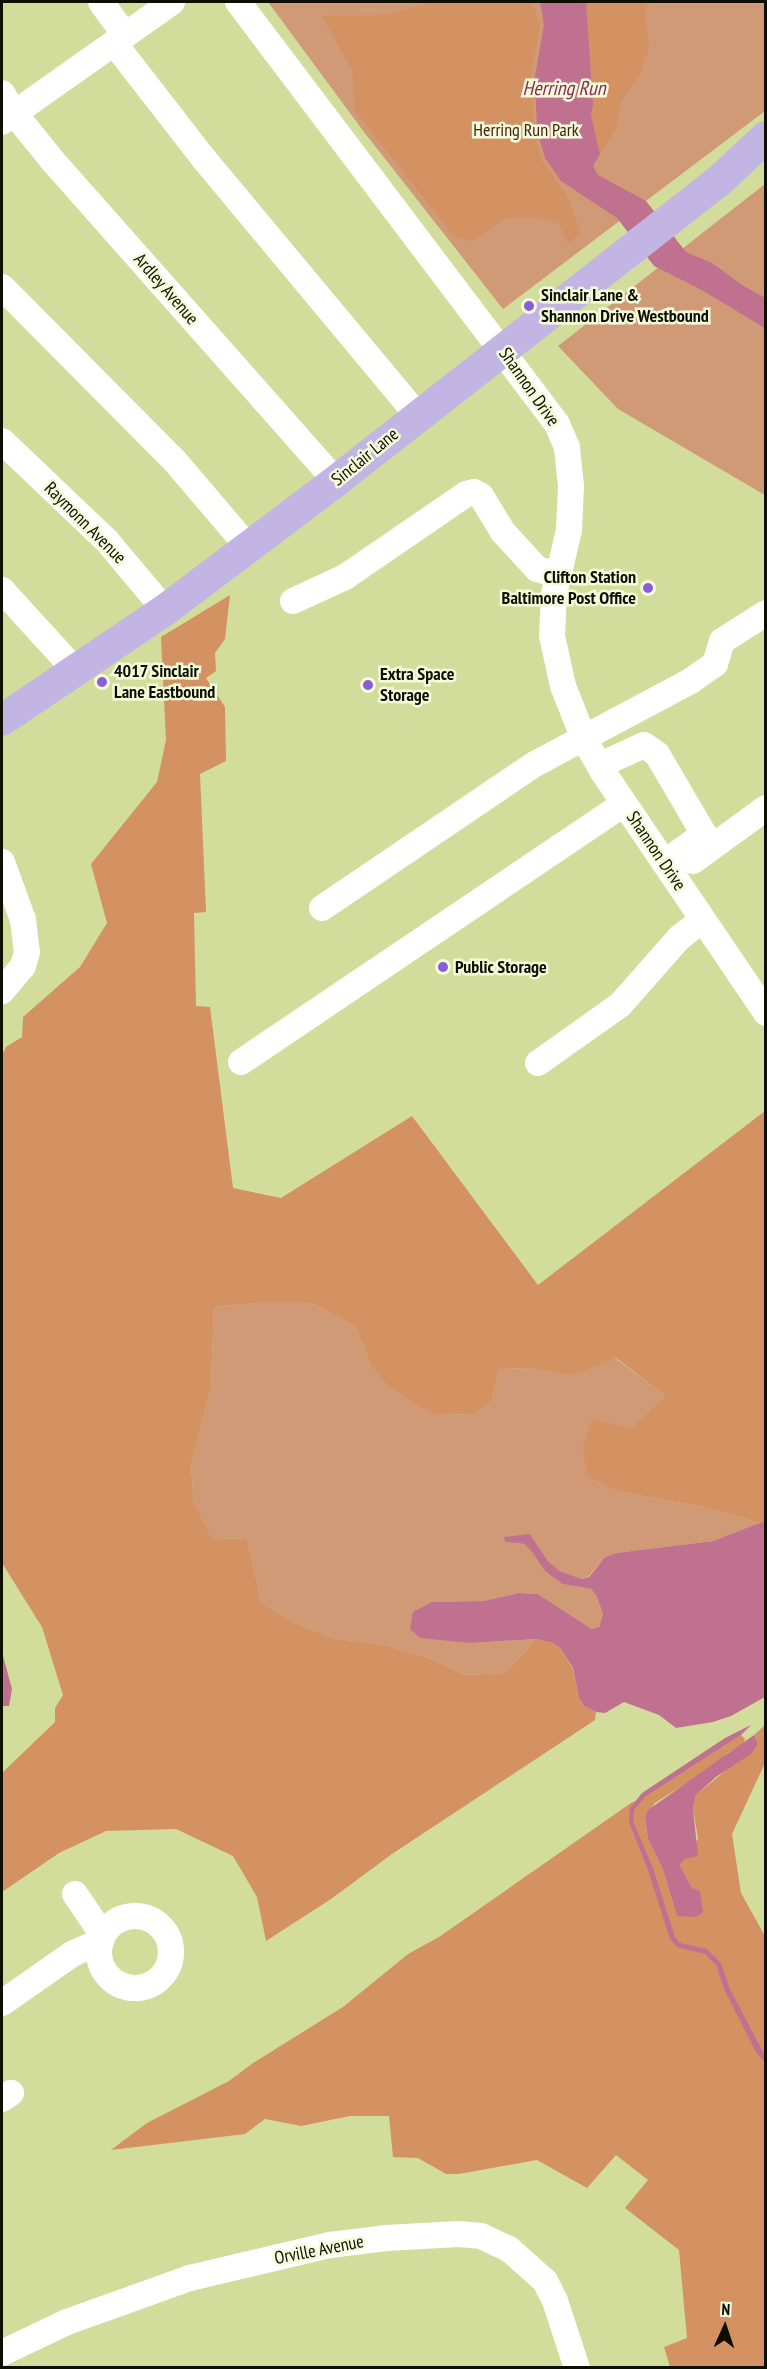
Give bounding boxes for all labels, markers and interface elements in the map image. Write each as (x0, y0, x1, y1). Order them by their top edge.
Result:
water label: Herring Run (523, 76, 605, 100)
park label: Herring Run Park (473, 119, 579, 141)
street label: Ardley Avenue (129, 248, 203, 330)
place label: Sinclair Lane & Shannon Drive Westbound (541, 285, 709, 328)
marker: Sinclair Lane & Shannon Drive Westbound (522, 299, 536, 313)
street label: Shannon Drive (494, 344, 564, 430)
street label: Sinclair Lane (327, 424, 403, 490)
street label: Raymonn Avenue (39, 477, 131, 569)
place label: Clifton Station Baltimore Post Office (501, 567, 636, 610)
marker: Clifton Station Baltimore Post Office (641, 581, 655, 595)
place label: 4017 Sinclair Lane Eastbound (114, 661, 215, 704)
place label: Extra Space Storage (380, 664, 454, 706)
marker: 4017 Sinclair Lane Eastbound (95, 675, 109, 689)
marker: Extra Space Storage (361, 678, 375, 692)
street label: Shannon Drive (622, 807, 690, 895)
place label: Public Storage (455, 956, 547, 978)
marker: Public Storage (436, 960, 450, 974)
street label: Orville Avenue (272, 2231, 366, 2269)
north arrow (695, 2297, 755, 2357)
text: N (721, 2299, 731, 2319)

